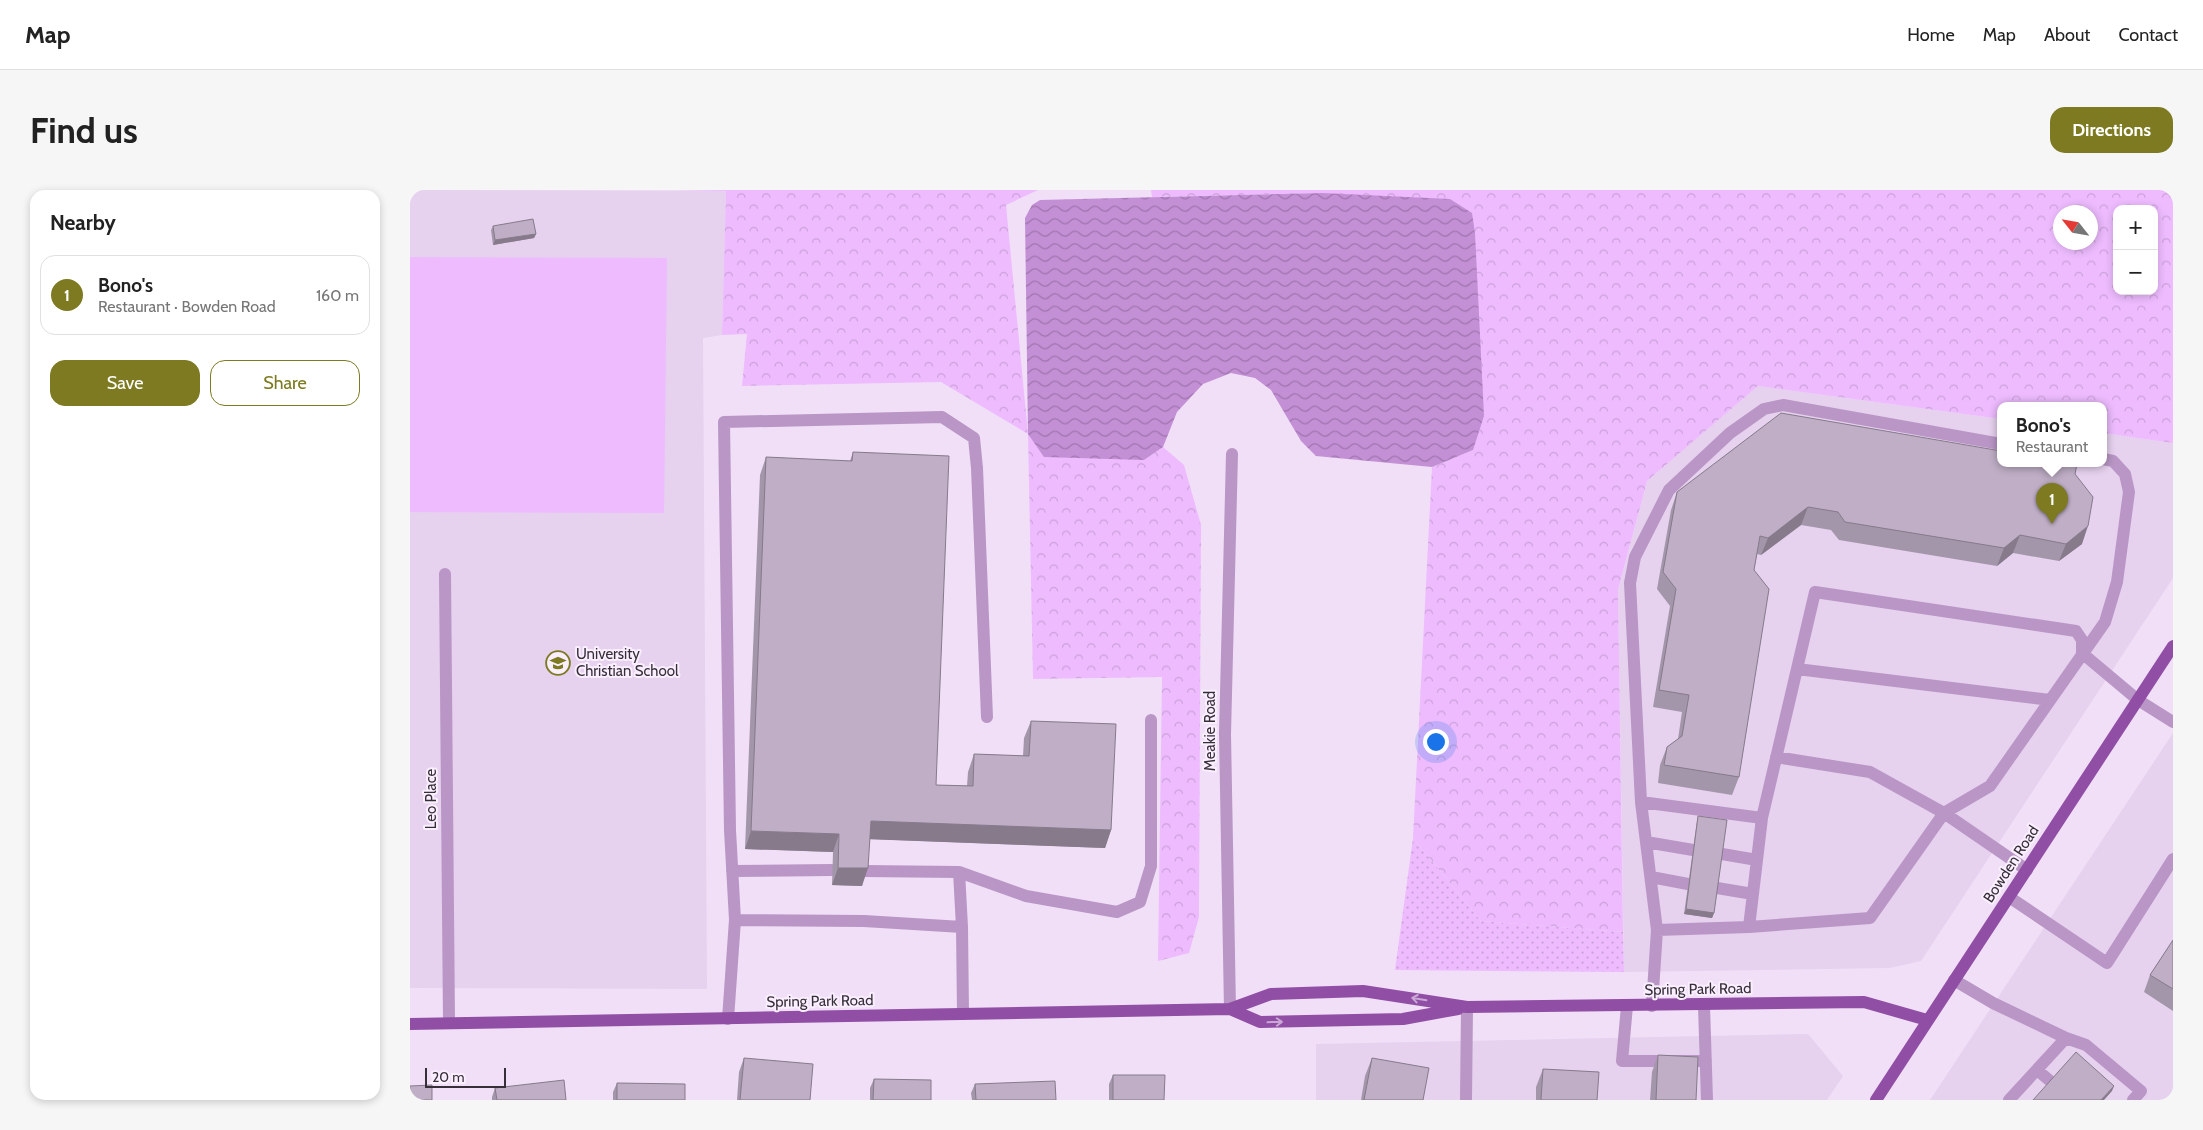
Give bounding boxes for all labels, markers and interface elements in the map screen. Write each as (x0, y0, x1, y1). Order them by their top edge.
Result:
text: Map (25, 20, 71, 49)
text: Home (1907, 24, 1955, 46)
text: Map (1983, 24, 2016, 46)
text: About (2044, 24, 2090, 46)
text: Contact (2118, 24, 2178, 46)
button: Directions (2050, 107, 2173, 153)
text: Find us (30, 109, 138, 152)
north arrow (2053, 205, 2098, 250)
map controls (2113, 205, 2158, 295)
button: + (2113, 205, 2158, 250)
text: Nearby (50, 210, 116, 235)
button: − (2113, 250, 2158, 295)
text: Bono's (98, 274, 153, 297)
text: 1 (64, 286, 70, 305)
text: 160 m (316, 286, 359, 305)
text: Restaurant · Bowden Road (98, 297, 276, 316)
button: Save (50, 360, 200, 406)
button: Share (210, 360, 360, 406)
popup (1997, 402, 2107, 467)
text: Bono's (2016, 414, 2071, 437)
text: Restaurant (2016, 437, 2088, 456)
pin: 1 (2036, 483, 2068, 524)
place label: University Christian School (576, 645, 679, 680)
school or university icon: University Christian School (545, 650, 571, 676)
street label: Meakie Road (1201, 691, 1219, 771)
your location (1423, 729, 1449, 755)
street label: Leo Place (422, 769, 440, 829)
street label: Bowden Road (1979, 822, 2043, 906)
street label: Spring Park Road (1644, 979, 1752, 999)
street label: Spring Park Road (766, 991, 874, 1011)
one-way arrow (1411, 994, 1427, 1004)
one-way arrow (1267, 1017, 1283, 1027)
scale bar (425, 1065, 506, 1088)
text: 20 m (432, 1068, 465, 1086)

